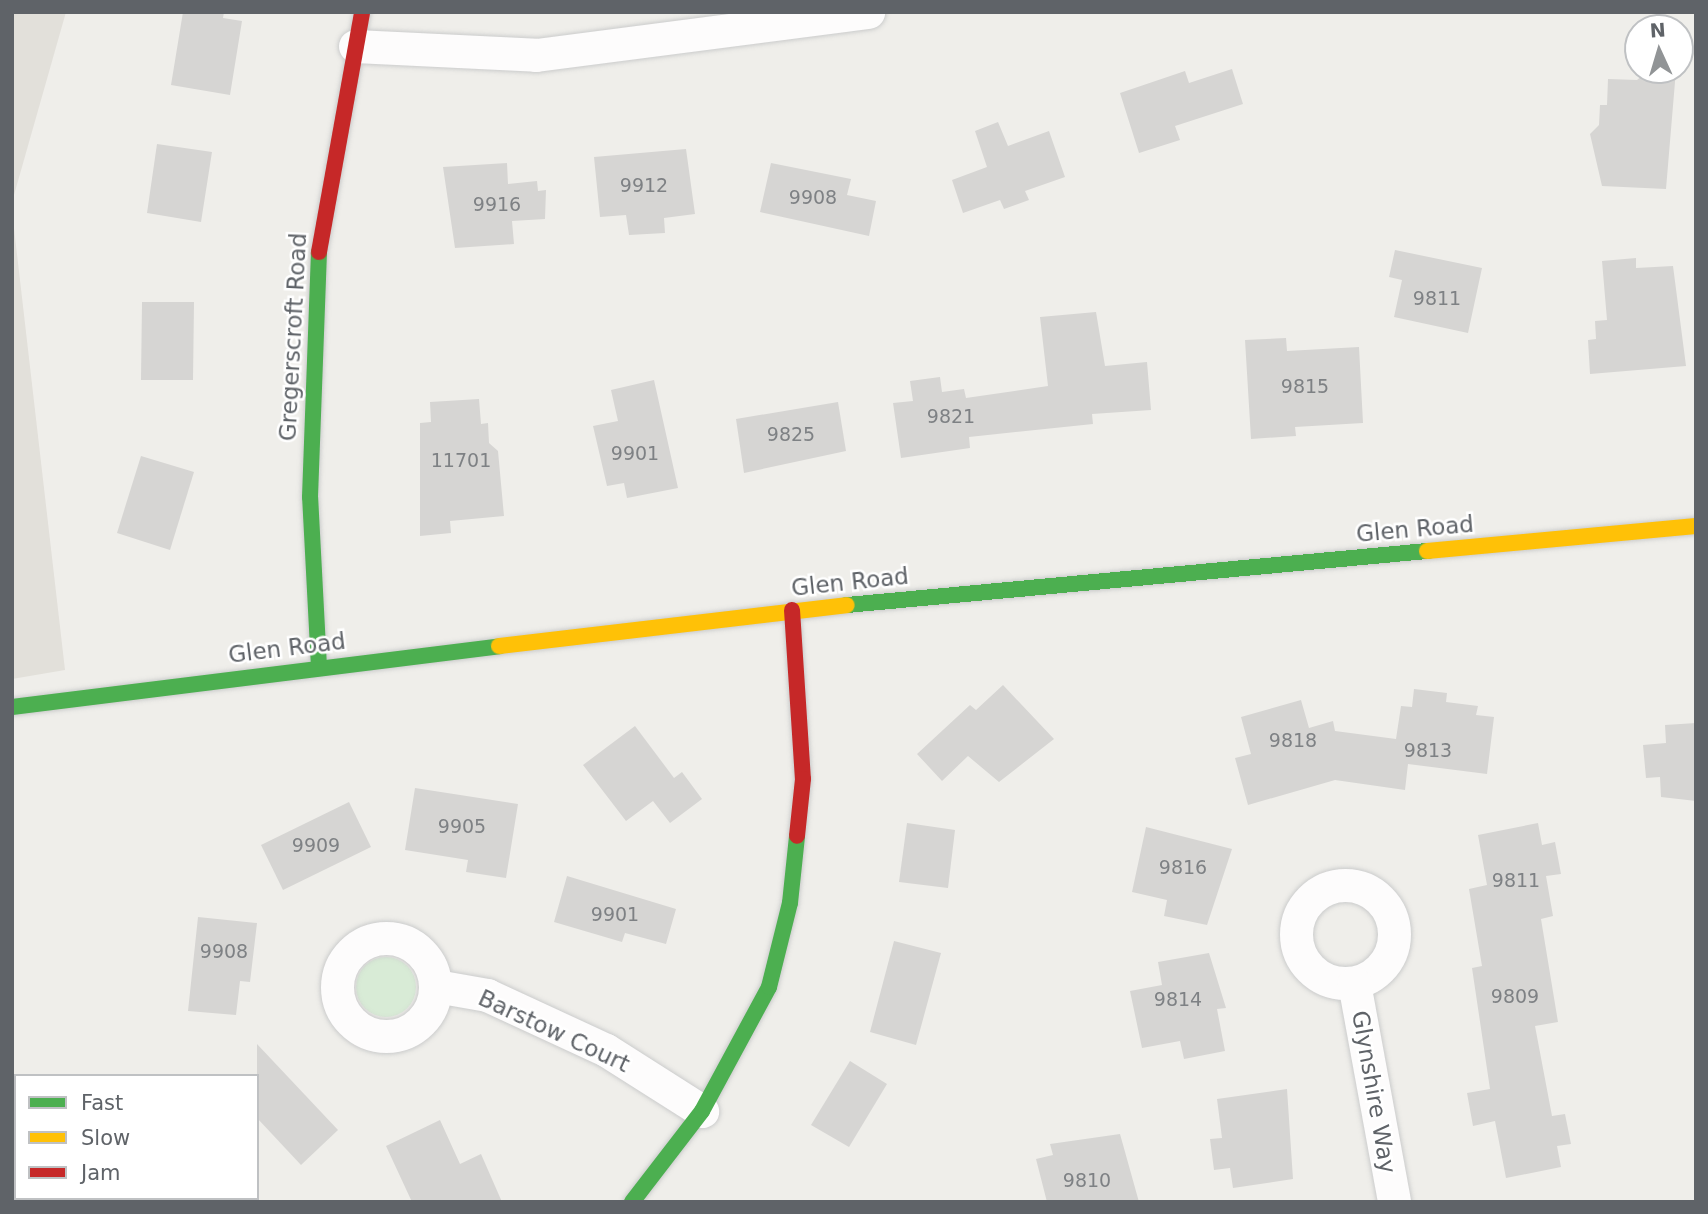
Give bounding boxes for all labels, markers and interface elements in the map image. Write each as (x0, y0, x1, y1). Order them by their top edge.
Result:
north arrow (1624, 14, 1694, 84)
text: N (1649, 19, 1666, 42)
house number: 9912 (620, 175, 668, 197)
house number: 9908 (789, 187, 837, 209)
house number: 9916 (473, 194, 521, 216)
street label: Gregerscroft Road (274, 232, 312, 442)
house number: 9811 (1413, 288, 1461, 310)
house number: 9815 (1281, 376, 1329, 398)
house number: 9821 (927, 406, 975, 428)
house number: 9825 (767, 424, 815, 446)
house number: 9901 (611, 443, 659, 465)
house number: 11701 (431, 450, 491, 472)
street label: Glen Road (1355, 510, 1475, 548)
street label: Glen Road (790, 562, 910, 602)
street label: Glen Road (227, 627, 347, 669)
house number: 9818 (1269, 730, 1317, 752)
house number: 9813 (1404, 740, 1452, 762)
house number: 9905 (438, 816, 486, 838)
house number: 9909 (292, 835, 340, 857)
house number: 9816 (1159, 857, 1207, 879)
house number: 9811 (1492, 870, 1540, 892)
house number: 9901 (591, 904, 639, 926)
house number: 9908 (200, 941, 248, 963)
street label: Barstow Court (474, 984, 634, 1078)
house number: 9809 (1491, 986, 1539, 1008)
house number: 9814 (1154, 989, 1202, 1011)
street label: Glynshire Way (1346, 1008, 1402, 1176)
legend (14, 1074, 259, 1200)
text: Fast (81, 1091, 123, 1115)
text: Slow (81, 1126, 130, 1150)
text: Jam (81, 1161, 121, 1185)
house number: 9810 (1063, 1170, 1111, 1192)

